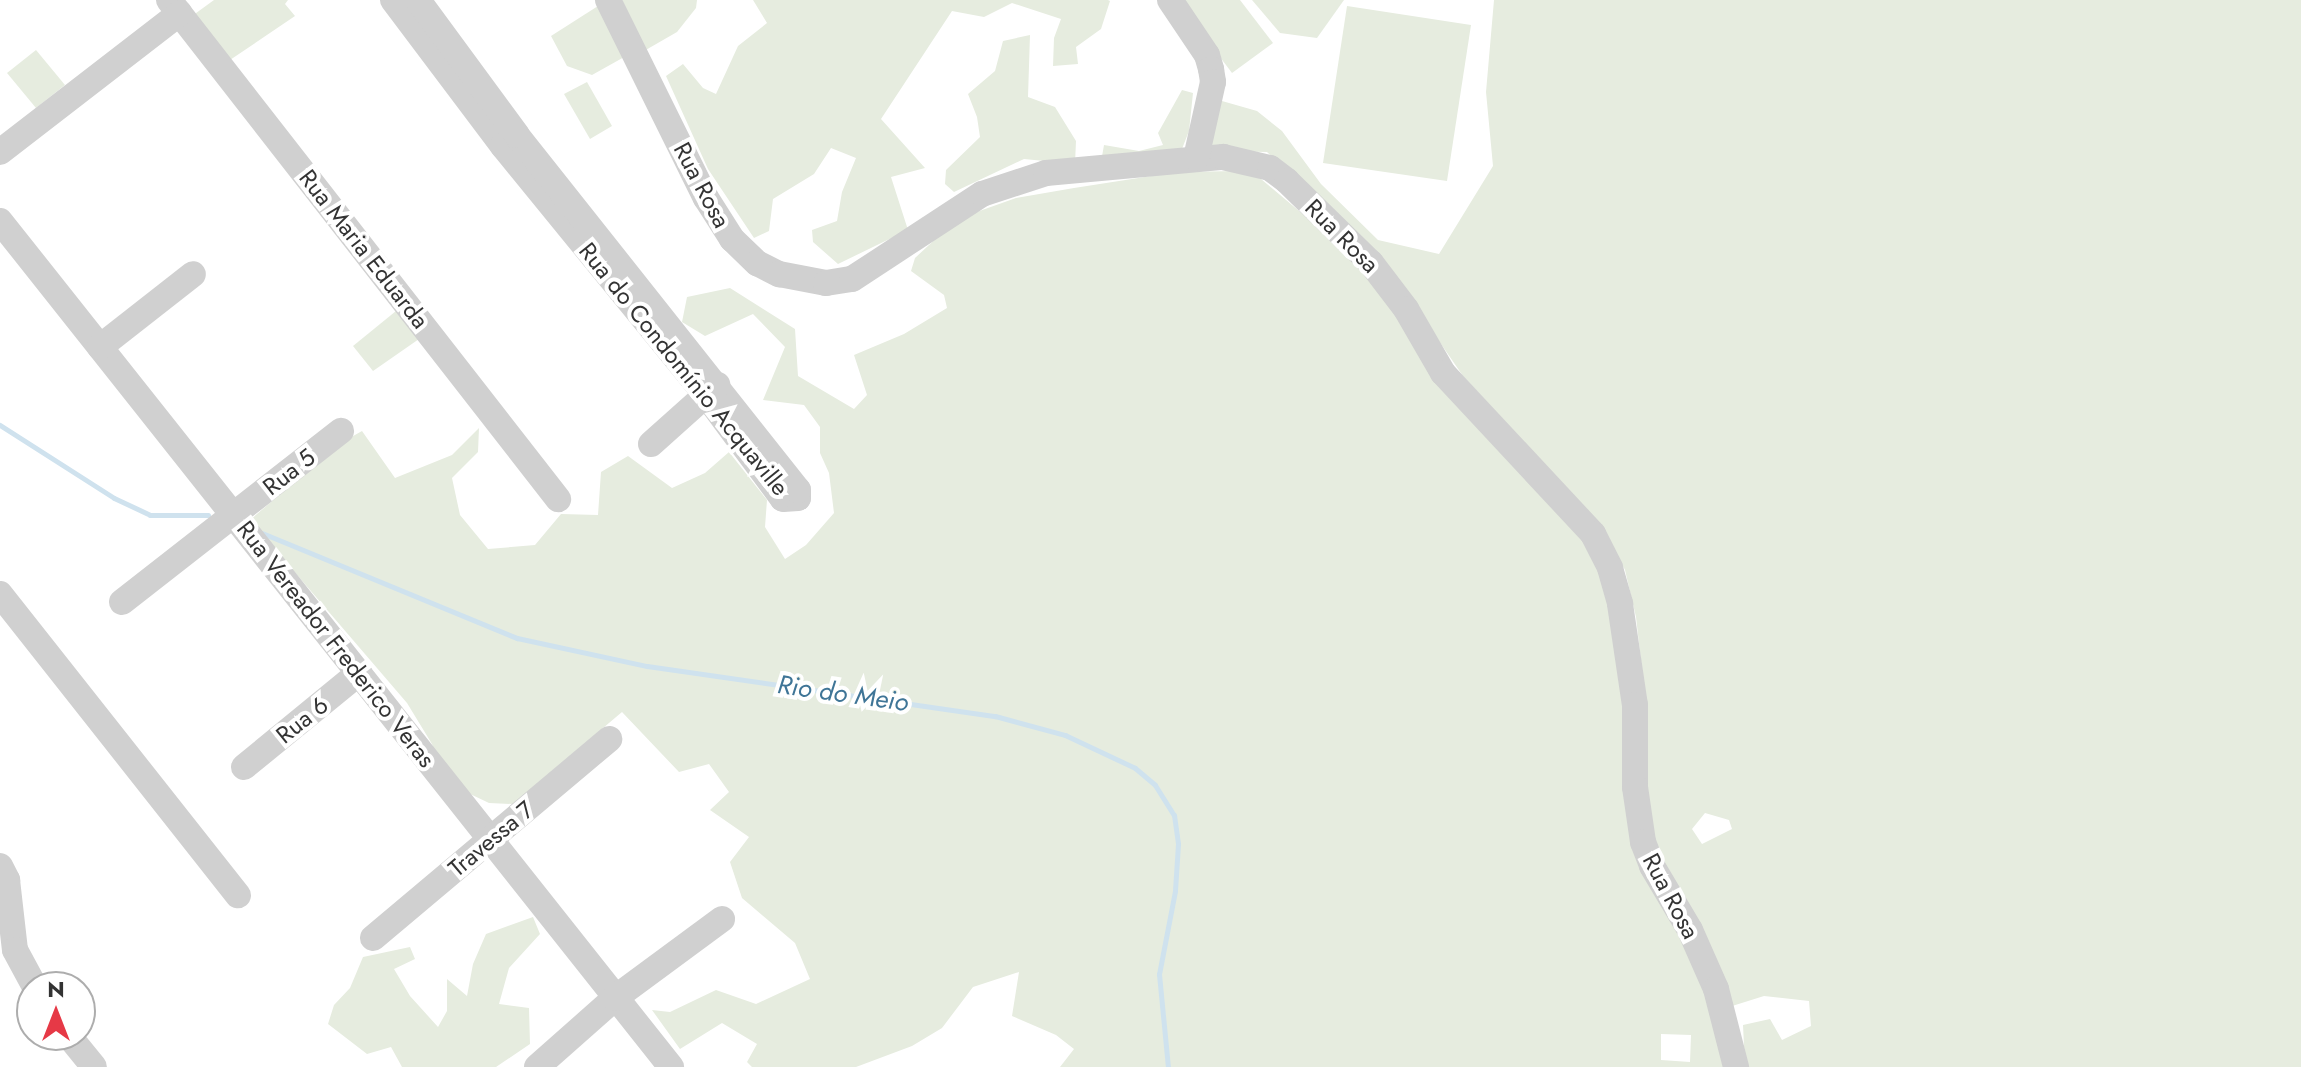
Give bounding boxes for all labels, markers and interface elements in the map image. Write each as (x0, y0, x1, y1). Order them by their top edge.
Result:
street label: Rua Rosa (668, 137, 736, 233)
street label: Rua Maria Eduarda (293, 164, 435, 334)
street label: Rua Rosa (1299, 193, 1385, 279)
street label: Rua do Condomínio Acquaville (573, 237, 795, 501)
street label: Rua 5 (257, 443, 321, 501)
street label: Rua Vereador Frederico Veras (231, 515, 441, 773)
water label: Rio do Meio (775, 669, 911, 719)
street label: Rua 6 (270, 690, 334, 750)
street label: Travessa 7 (443, 795, 539, 883)
street label: Rua Rosa (1637, 848, 1705, 944)
north arrow (16, 971, 96, 1051)
text: N (47, 973, 65, 1005)

